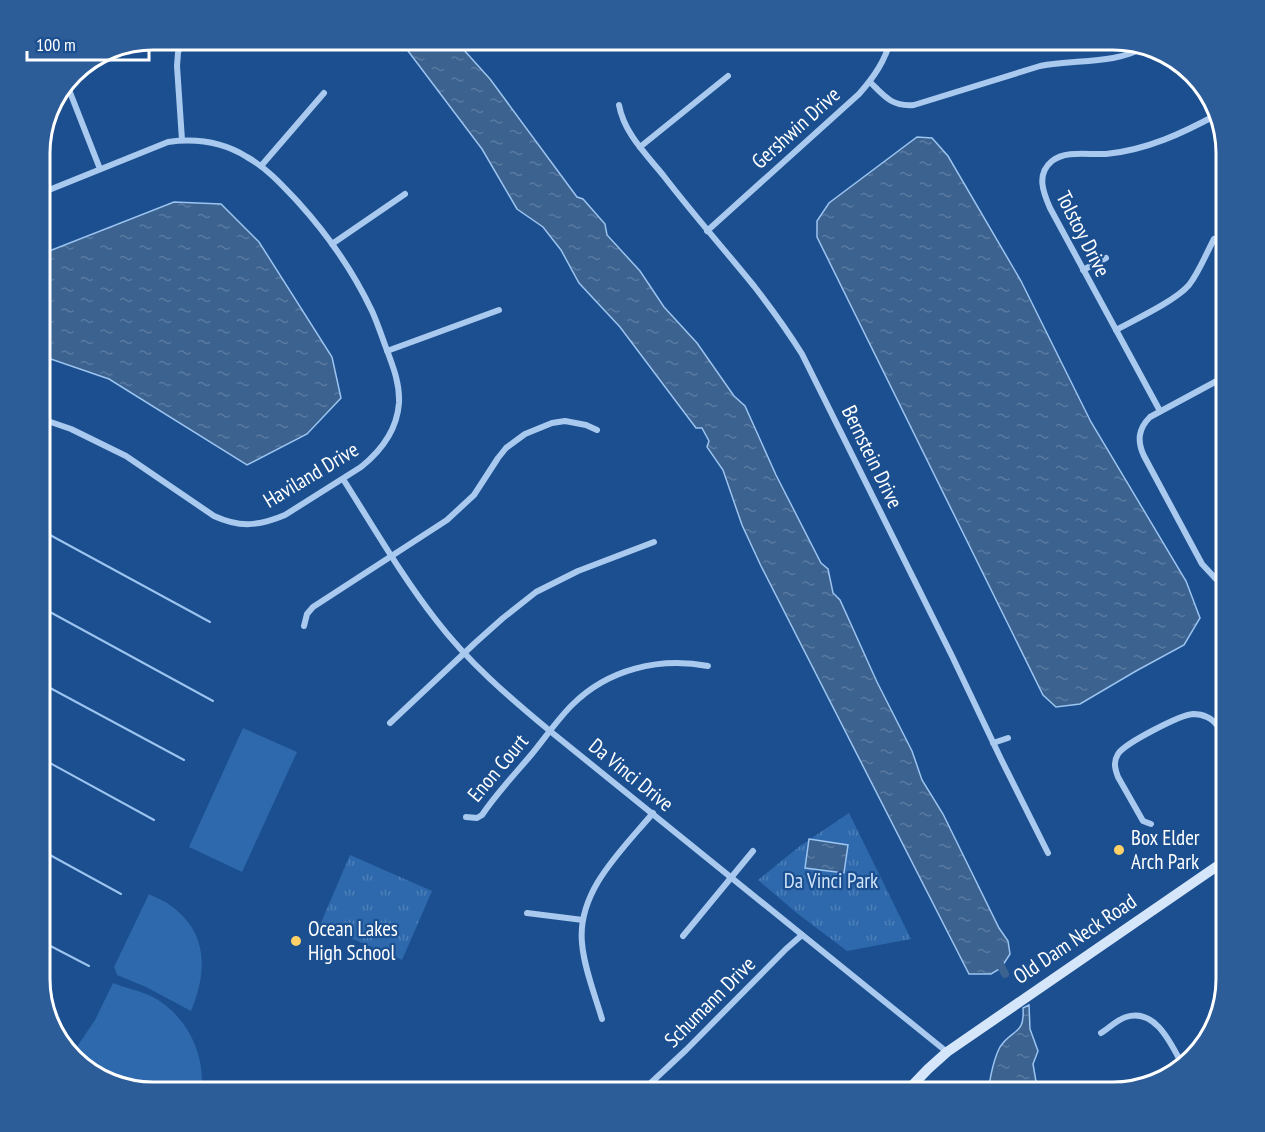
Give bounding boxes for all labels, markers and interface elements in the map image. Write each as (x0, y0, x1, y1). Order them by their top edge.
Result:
scale bar (27, 24, 148, 62)
text: 100 m (36, 33, 76, 56)
street label: Gershwin Drive (746, 81, 846, 174)
street label: Tolstoy Drive (1050, 186, 1117, 281)
street label: Bernstein Drive (836, 401, 909, 513)
street label: Haviland Drive (258, 436, 363, 514)
street label: Enon Court (461, 728, 534, 807)
street label: Da Vinci Drive (583, 732, 679, 817)
place label: Box Elder Arch Park (1131, 824, 1200, 875)
marker: Box Elder Arch Park (1112, 843, 1126, 857)
park label: Da Vinci Park (784, 867, 878, 894)
street label: Old Dam Neck Road (1008, 887, 1141, 990)
place label: Ocean Lakes High School (308, 915, 398, 966)
marker: Ocean Lakes High School (289, 934, 303, 948)
street label: Schumann Drive (658, 950, 761, 1053)

